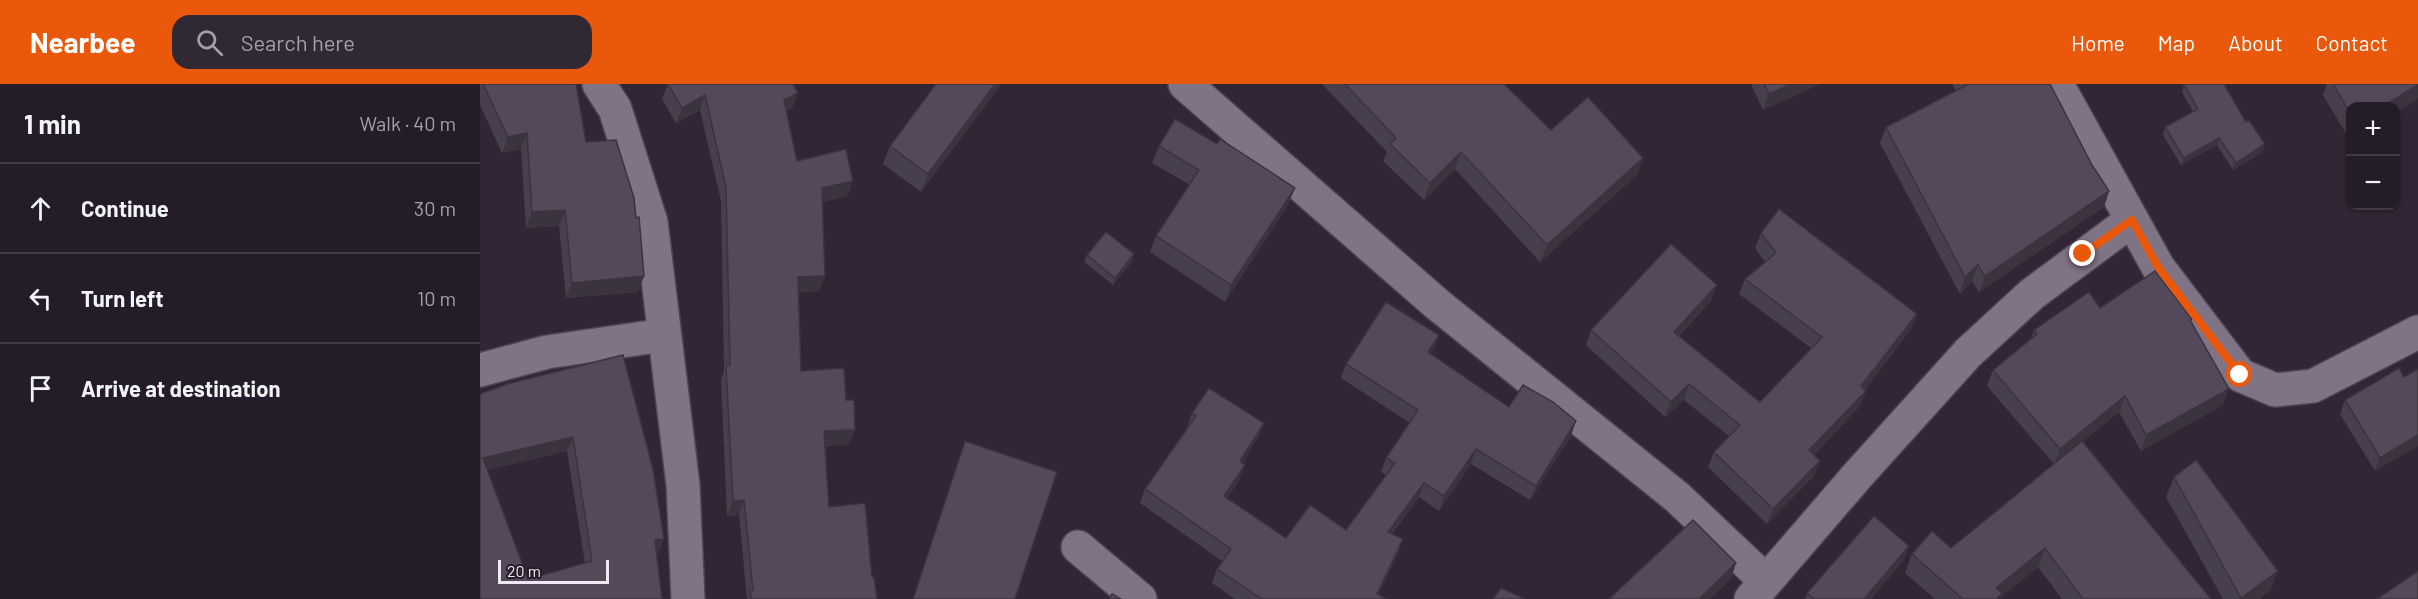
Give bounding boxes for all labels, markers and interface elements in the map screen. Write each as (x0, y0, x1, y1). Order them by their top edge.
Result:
search box (172, 15, 592, 69)
text: Nearbee (30, 25, 136, 59)
icon: search (193, 26, 226, 59)
text: Search here (241, 29, 355, 55)
text: Home (2071, 30, 2125, 55)
text: Map (2158, 30, 2195, 55)
text: About (2228, 30, 2283, 55)
text: Contact (2316, 30, 2388, 55)
map controls (2346, 102, 2400, 210)
button: + (2346, 102, 2400, 156)
text: 1 min (24, 108, 81, 139)
text: Walk · 40 m (359, 111, 456, 135)
button: − (2346, 156, 2400, 210)
icon: ahead (24, 192, 57, 225)
text: Continue (81, 195, 169, 221)
text: 30 m (414, 196, 456, 220)
route end (2069, 240, 2095, 266)
icon: left (24, 282, 57, 315)
text: Turn left (81, 285, 164, 311)
text: 10 m (417, 286, 456, 310)
route start (2226, 361, 2252, 387)
icon: arrive (24, 372, 57, 405)
text: Arrive at destination (81, 375, 280, 401)
scale bar (498, 557, 609, 584)
text: 20 m (507, 561, 541, 580)

